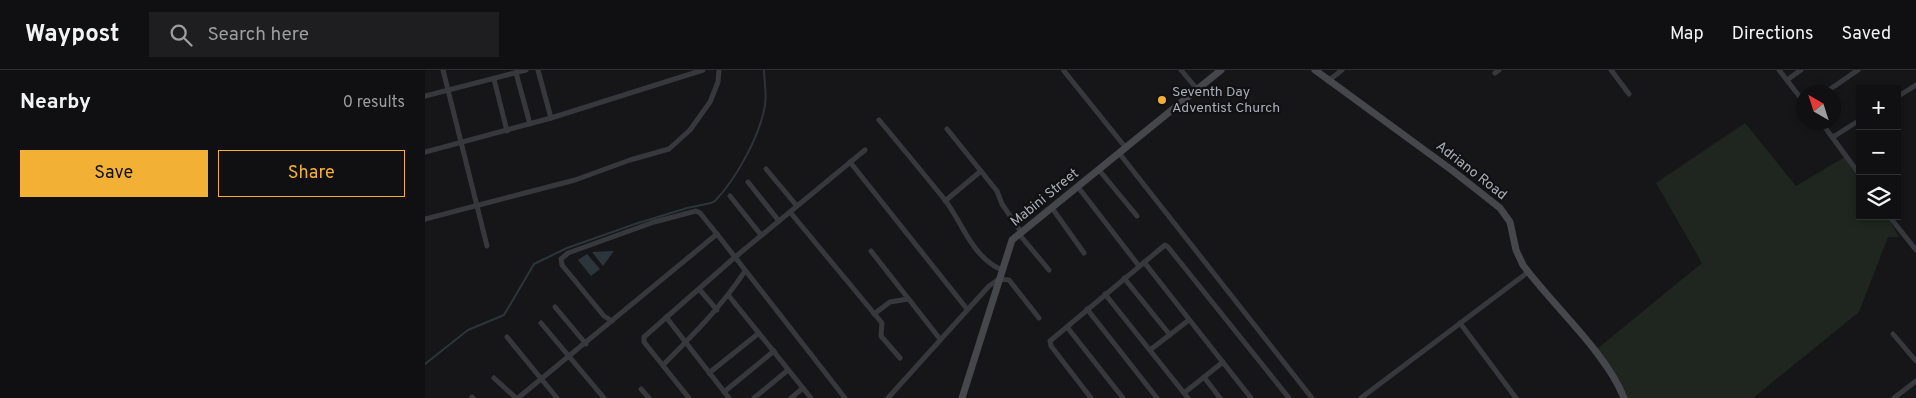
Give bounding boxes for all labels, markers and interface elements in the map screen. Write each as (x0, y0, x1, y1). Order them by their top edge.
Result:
search box (149, 12, 499, 57)
text: Waypost (25, 20, 119, 50)
icon: search (167, 21, 195, 49)
text: Search here (207, 23, 309, 47)
text: Map (1670, 23, 1704, 46)
text: Directions (1732, 23, 1814, 46)
text: Saved (1842, 23, 1891, 46)
place label: Seventh Day Adventist Church (1172, 84, 1280, 117)
north arrow (1796, 85, 1841, 130)
map controls (1856, 85, 1901, 220)
button: + (1856, 85, 1901, 130)
text: Nearby (20, 89, 91, 116)
text: 0 results (343, 93, 405, 113)
marker: Seventh Day Adventist Church (1156, 94, 1168, 106)
button: − (1856, 130, 1901, 175)
street label: Adriano Road (1432, 138, 1510, 204)
button: Save (20, 150, 208, 197)
button: Share (218, 150, 405, 197)
street label: Mabini Street (1007, 165, 1083, 231)
button: layers (1856, 175, 1901, 220)

